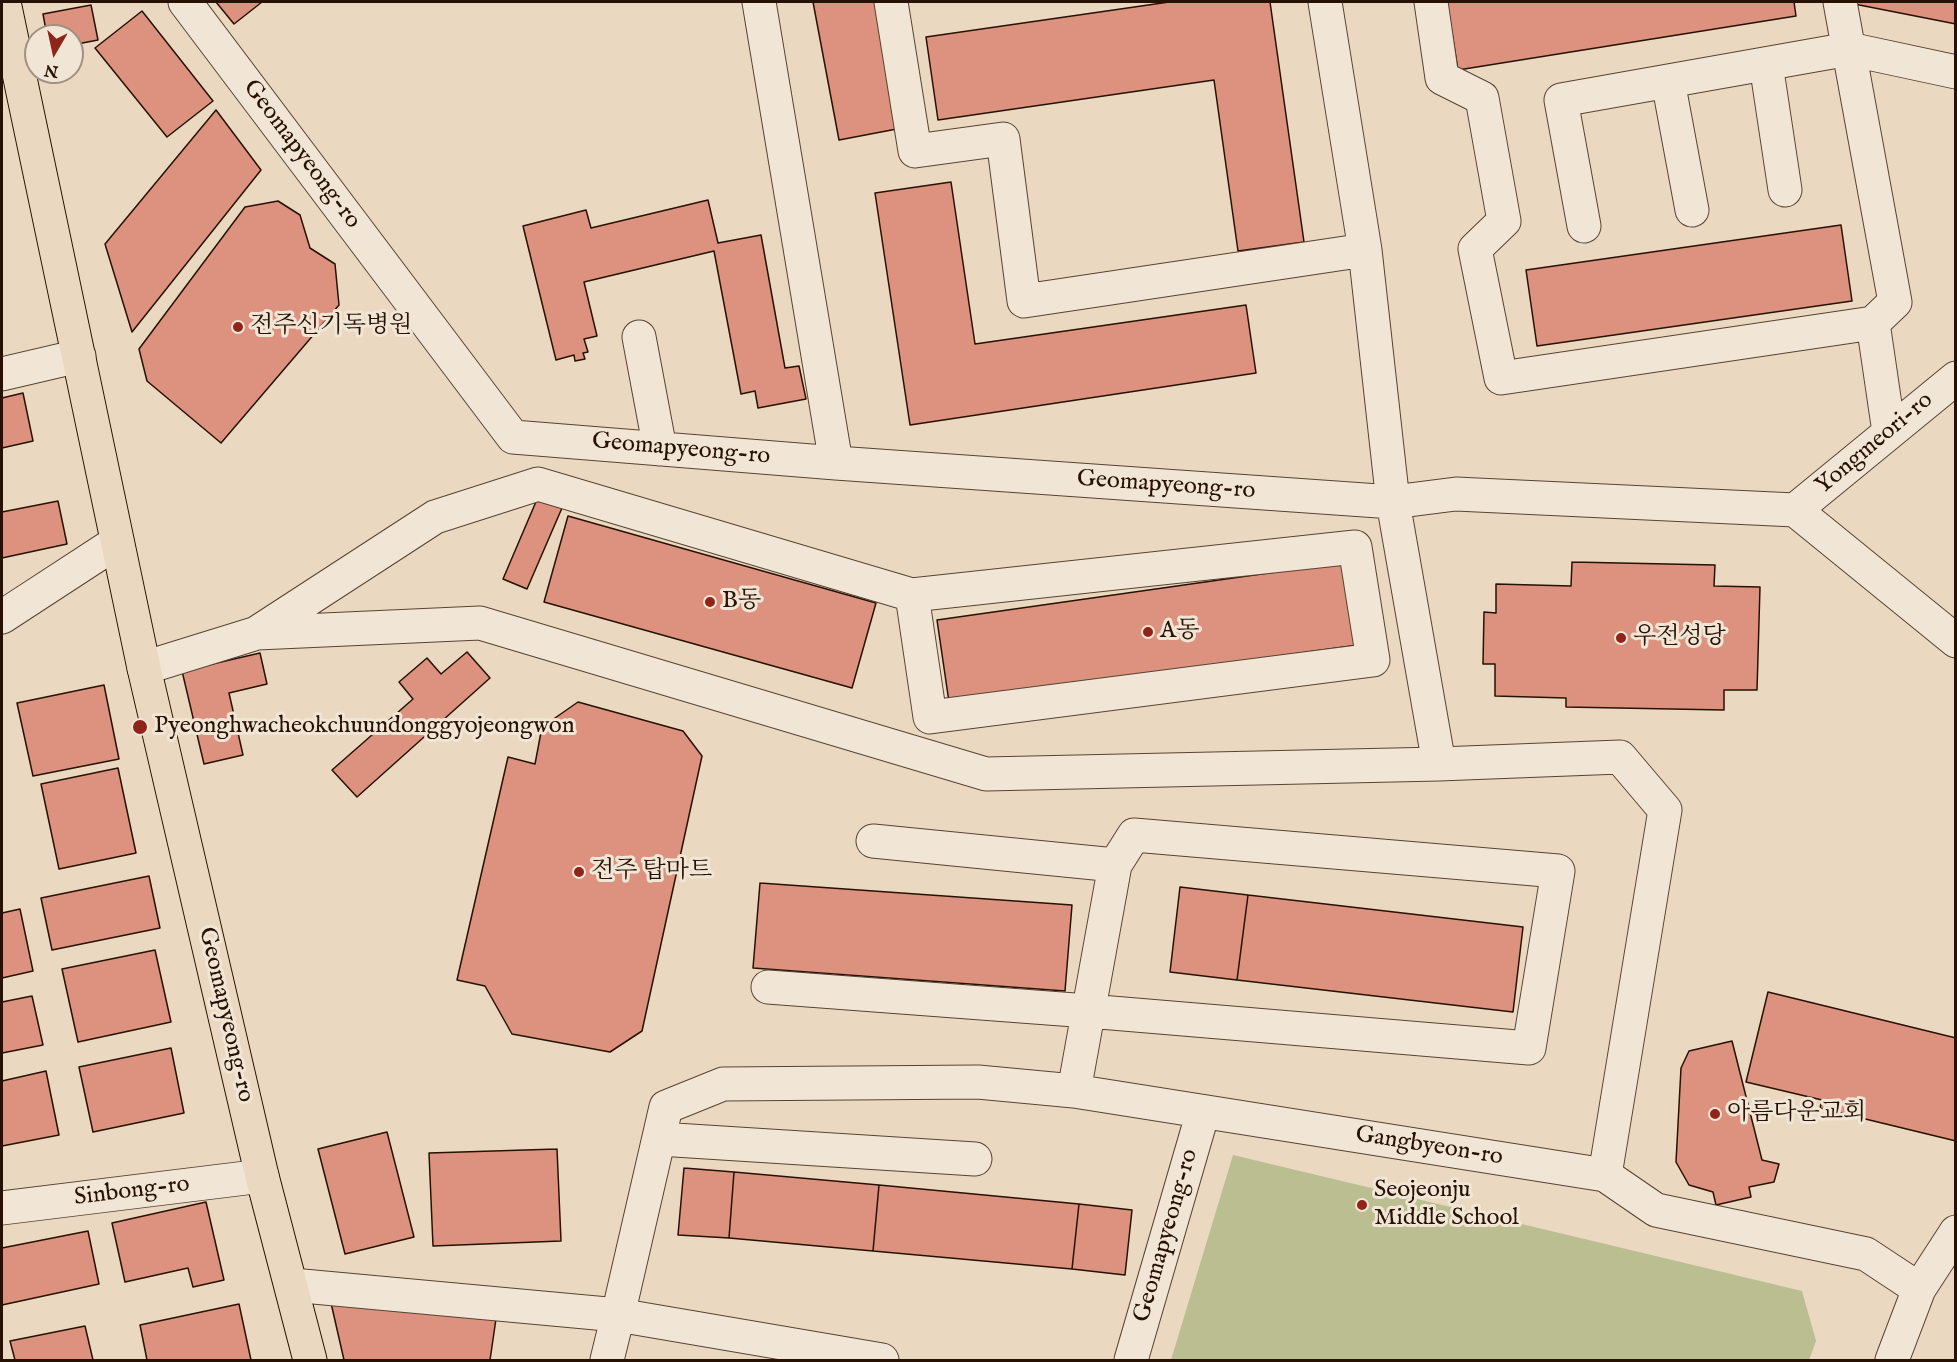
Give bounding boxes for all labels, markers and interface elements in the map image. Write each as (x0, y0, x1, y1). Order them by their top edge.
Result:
north arrow (24, 24, 84, 84)
text: N (43, 59, 60, 81)
street label: Geomapyeong-ro (236, 75, 366, 235)
place label: 전주신기독병원 (250, 313, 412, 341)
marker: 전주신기독병원 (231, 320, 245, 334)
street label: Yongmeori-ro (1811, 387, 1939, 501)
street label: Geomapyeong-ro (591, 428, 771, 472)
street label: Geomapyeong-ro (1076, 465, 1256, 507)
place label: B동 (722, 588, 761, 616)
marker: B동 (703, 595, 717, 609)
place label: A동 (1160, 618, 1199, 646)
place label: 우전성당 (1633, 624, 1726, 652)
marker: A동 (1141, 625, 1155, 639)
marker: 우전성당 (1614, 631, 1628, 645)
place label: Pyeonghwacheokchuundonggyojeongwon (154, 713, 574, 741)
marker: Pyeonghwacheokchuundonggyojeongwon (131, 718, 149, 736)
place label: 전주 탑마트 (591, 858, 712, 886)
marker: 전주 탑마트 (572, 865, 586, 879)
street label: Geomapyeong-ro (191, 925, 259, 1105)
place label: 아름다운교회 (1727, 1100, 1866, 1128)
marker: 아름다운교회 (1708, 1107, 1722, 1121)
street label: Gangbyeon-ro (1353, 1121, 1505, 1173)
street label: Geomapyeong-ro (1129, 1146, 1205, 1326)
street label: Sinbong-ro (73, 1171, 191, 1213)
place label: Seojeonju Middle School (1374, 1177, 1519, 1233)
marker: Seojeonju Middle School (1355, 1198, 1369, 1212)

